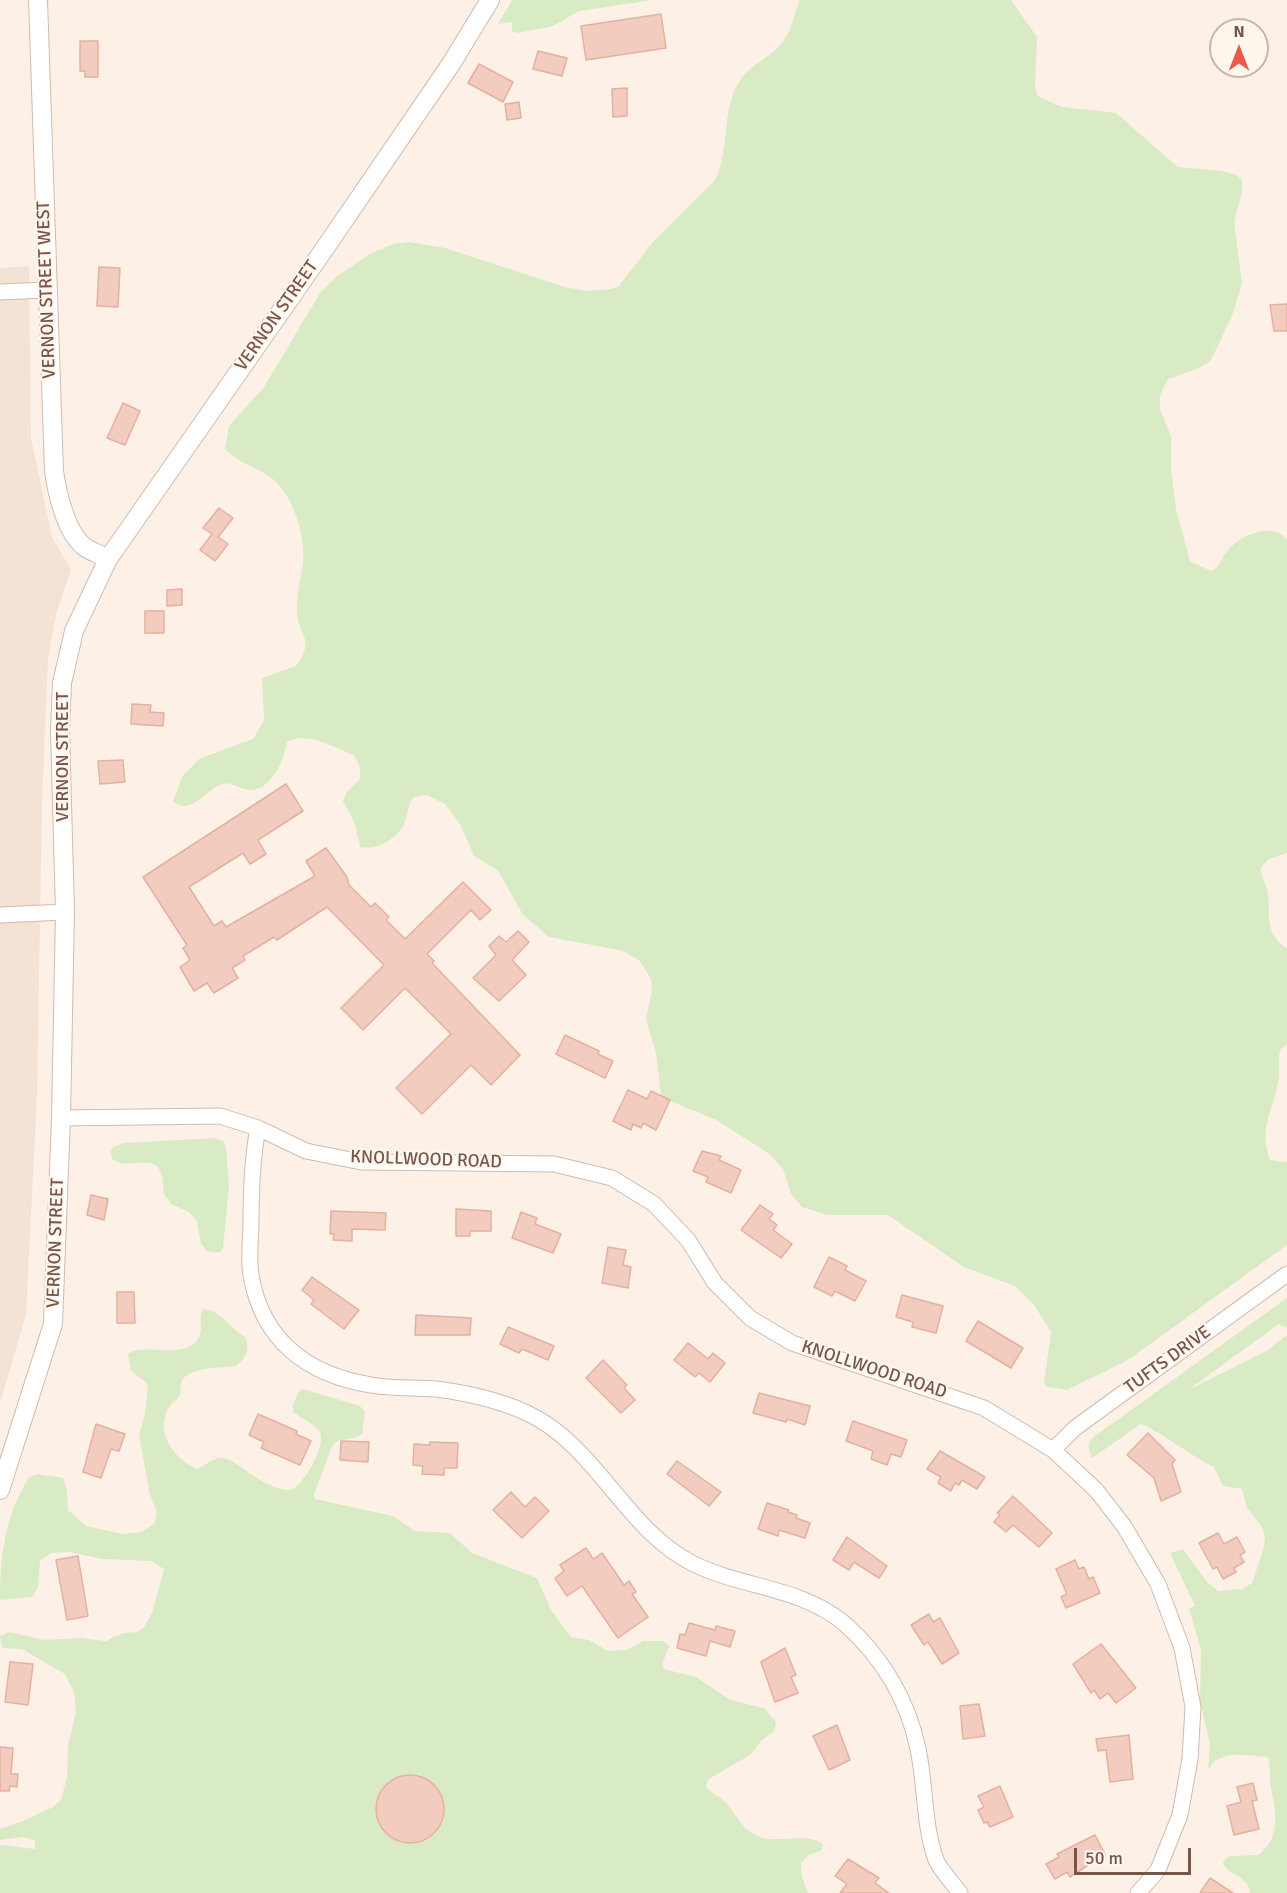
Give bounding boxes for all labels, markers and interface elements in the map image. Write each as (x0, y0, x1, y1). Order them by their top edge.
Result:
north arrow (1209, 18, 1269, 78)
text: N (1233, 22, 1245, 42)
street label: VERNON STREET WEST (33, 201, 61, 379)
street label: VERNON STREET (231, 257, 323, 375)
street label: VERNON STREET (52, 692, 74, 822)
street label: KNOLLWOOD ROAD (350, 1147, 502, 1173)
street label: VERNON STREET (43, 1178, 69, 1308)
street label: TUFTS DRIVE (1121, 1321, 1215, 1399)
street label: KNOLLWOOD ROAD (799, 1336, 949, 1404)
scale bar (1077, 1836, 1194, 1874)
text: 50 m (1085, 1847, 1123, 1869)

